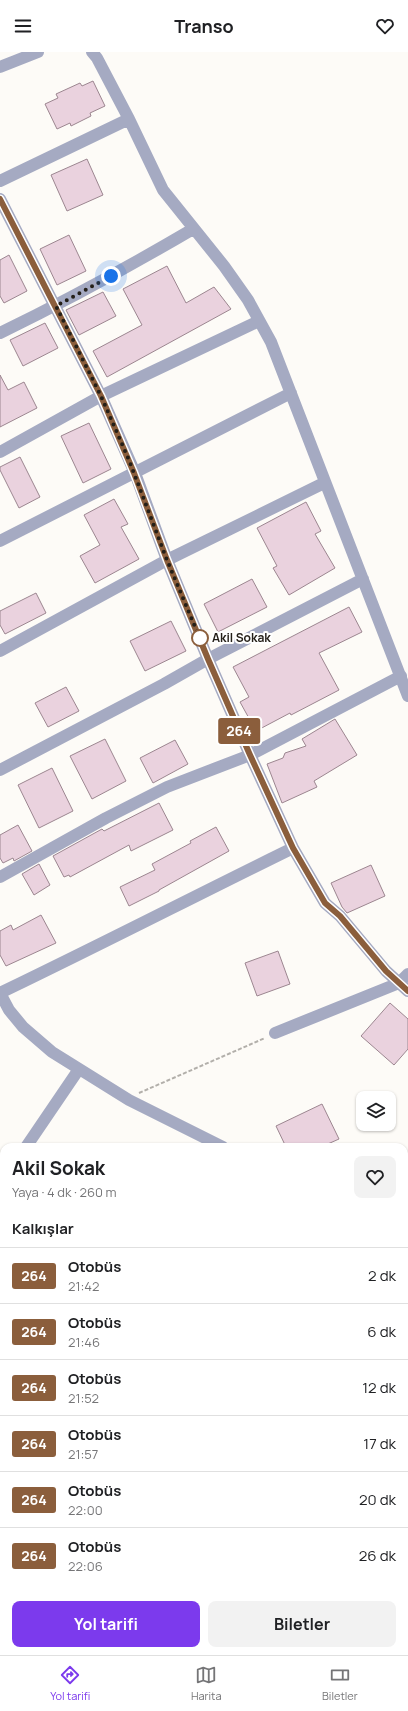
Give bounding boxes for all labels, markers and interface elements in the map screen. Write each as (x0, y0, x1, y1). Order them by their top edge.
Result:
text: Transo (174, 14, 234, 38)
icon: menu (12, 15, 34, 37)
icon: heart (374, 15, 396, 37)
your location (101, 266, 121, 286)
marker: Akil Sokak (191, 629, 209, 647)
place label: Akil Sokak (212, 629, 271, 646)
line badge: 264 (216, 718, 262, 744)
text: 264 (226, 721, 252, 740)
map controls (356, 1091, 396, 1131)
button: layers (356, 1091, 396, 1131)
text: Akil Sokak (12, 1155, 105, 1181)
button: heart (354, 1156, 396, 1198)
text: Yaya · 4 dk · 260 m (12, 1183, 117, 1201)
text: Kalkışlar (12, 1218, 74, 1239)
text: Otobüs (68, 1256, 121, 1277)
text: 2 dk (368, 1265, 396, 1286)
text: 264 (21, 1266, 47, 1285)
text: 21:42 (68, 1277, 99, 1295)
text: Otobüs (68, 1312, 121, 1333)
text: 6 dk (367, 1321, 396, 1342)
text: 264 (21, 1322, 47, 1341)
text: 21:46 (68, 1333, 100, 1351)
text: Otobüs (68, 1368, 121, 1389)
text: 12 dk (362, 1377, 396, 1398)
text: 264 (21, 1378, 47, 1397)
text: 21:52 (68, 1389, 99, 1407)
text: Otobüs (68, 1424, 121, 1445)
text: 17 dk (363, 1433, 396, 1454)
text: 264 (21, 1434, 47, 1453)
text: 21:57 (68, 1445, 98, 1463)
text: Otobüs (68, 1480, 121, 1501)
text: 20 dk (359, 1489, 396, 1510)
text: 264 (21, 1490, 47, 1509)
text: 22:00 (68, 1501, 103, 1519)
text: Otobüs (68, 1536, 121, 1557)
text: 26 dk (359, 1545, 396, 1566)
text: 264 (21, 1546, 47, 1565)
text: 22:06 (68, 1557, 103, 1575)
button: Yol tarifi (12, 1601, 200, 1647)
button: Biletler (208, 1601, 396, 1647)
tab: Yol tarifi (50, 1664, 90, 1703)
tab: Harita (191, 1664, 222, 1703)
tab: Biletler (322, 1664, 358, 1703)

